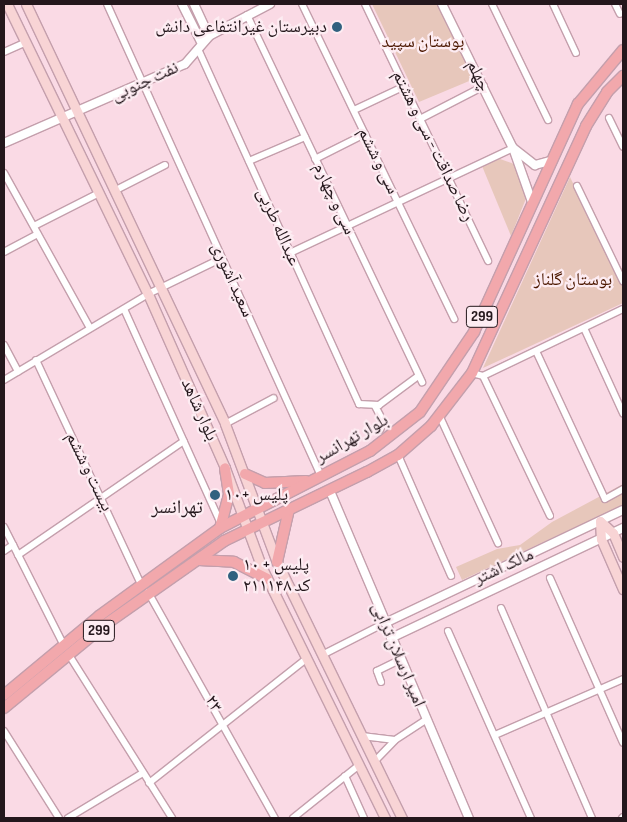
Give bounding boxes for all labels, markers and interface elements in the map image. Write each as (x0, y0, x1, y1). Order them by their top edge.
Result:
place label: دبیرستان غیرانتفاعی دانش (155, 16, 327, 38)
marker: دبیرستان غیرانتفاعی دانش (331, 21, 343, 33)
park label: بوستان سپید (382, 31, 464, 53)
street label: نفت جنوبی (108, 57, 182, 107)
street label: چهلم (461, 57, 495, 95)
street label: رضا صداقت - سی و هشتم (387, 67, 479, 225)
street label: سی و ششم (353, 124, 403, 198)
street label: سی و چهارم (308, 160, 360, 238)
street label: عبدالله طربی (251, 185, 305, 269)
street label: سعید آشوری (206, 239, 258, 321)
park label: بوستان گلناز (534, 269, 612, 291)
road number: 299 (466, 304, 498, 330)
street label: بلوار شاهد (176, 375, 222, 445)
street label: بلوار تهرانسر (312, 409, 392, 469)
street label: بیست و ششم (61, 429, 117, 515)
place label: پلیس +۱۰ (225, 484, 288, 506)
marker: پلیس +۱۰ (209, 489, 221, 501)
district label: تهرانسر (151, 497, 203, 519)
street label: مالک اشتر (471, 544, 537, 590)
place label: پلیس + ۱۰ کد ۲۱۱۱۴۸ (243, 555, 310, 598)
marker: پلیس + ۱۰ کد ۲۱۱۱۴۸ (227, 570, 239, 582)
street label: امیر ارسلان ترابی (366, 599, 430, 711)
road number: 299 (83, 618, 115, 644)
street label: ۲۳ (200, 692, 226, 716)

